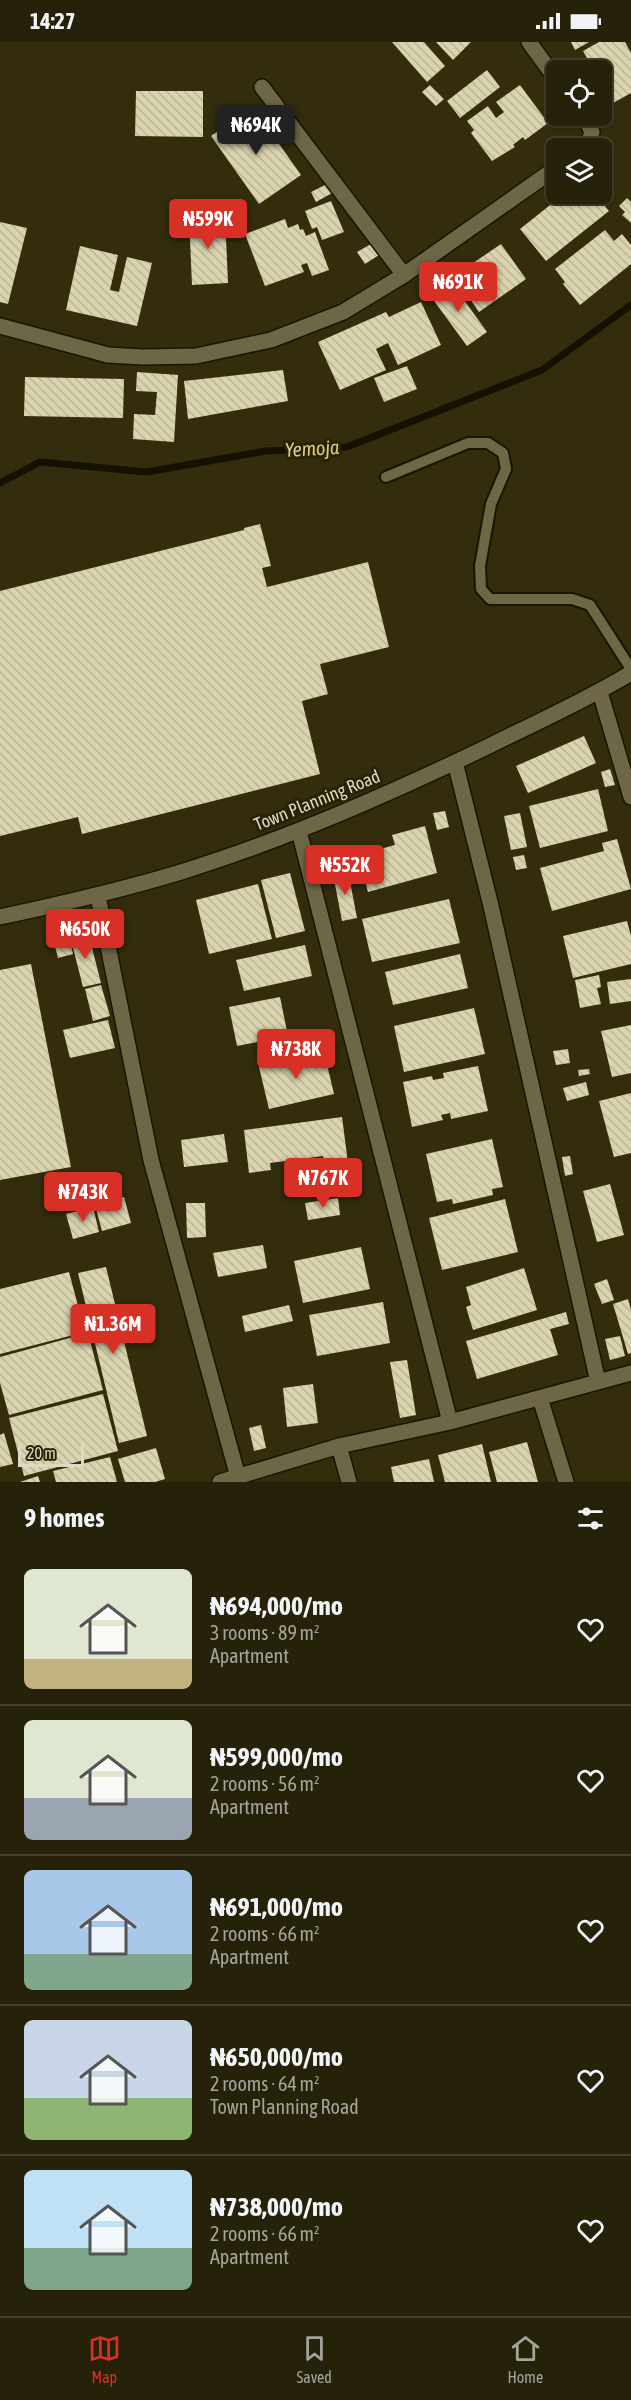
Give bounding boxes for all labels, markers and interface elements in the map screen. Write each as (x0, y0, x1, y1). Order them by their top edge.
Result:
text: 14:27 (30, 8, 75, 34)
map controls (546, 60, 612, 204)
button: locate (546, 60, 612, 126)
pin: ₦694K (214, 105, 298, 156)
text: ₦694K (231, 113, 281, 136)
button: layers (546, 138, 612, 204)
pin: ₦599K (166, 199, 250, 250)
text: ₦599K (183, 207, 233, 230)
pin: ₦691K (416, 262, 500, 313)
text: ₦691K (433, 270, 483, 293)
water label: Yemoja (284, 435, 340, 461)
street label: Town Planning Road (251, 765, 383, 835)
pin: ₦552K (303, 845, 387, 896)
text: ₦552K (320, 853, 370, 876)
pin: ₦650K (43, 909, 127, 960)
text: ₦650K (60, 917, 110, 940)
pin: ₦738K (254, 1029, 338, 1080)
text: ₦738K (271, 1037, 321, 1060)
pin: ₦767K (281, 1158, 365, 1209)
text: ₦767K (298, 1166, 348, 1189)
pin: ₦743K (41, 1172, 125, 1223)
text: ₦743K (58, 1180, 108, 1203)
pin: ₦1.36M (64, 1304, 162, 1355)
text: ₦1.36M (85, 1312, 141, 1335)
scale bar (18, 1440, 84, 1468)
text: 20 m (27, 1444, 56, 1462)
icon: filters (574, 1502, 607, 1535)
text: 9 homes (24, 1503, 104, 1533)
text: ₦694,000/mo (210, 1591, 343, 1621)
icon: home (72, 1593, 144, 1665)
icon: heart (574, 1613, 607, 1646)
text: 3 rooms · 89 m² (210, 1621, 320, 1644)
text: Apartment (210, 1644, 289, 1667)
text: ₦599,000/mo (210, 1742, 343, 1772)
icon: home (72, 1744, 144, 1816)
icon: heart (574, 1764, 607, 1797)
text: 2 rooms · 56 m² (210, 1772, 320, 1795)
text: Apartment (210, 1795, 289, 1818)
text: ₦691,000/mo (210, 1892, 343, 1922)
icon: home (72, 1894, 144, 1966)
icon: heart (574, 1914, 607, 1947)
text: 2 rooms · 66 m² (210, 1922, 320, 1945)
text: Apartment (210, 1945, 289, 1968)
text: ₦650,000/mo (210, 2042, 343, 2072)
icon: home (72, 2044, 144, 2116)
icon: heart (574, 2064, 607, 2097)
text: 2 rooms · 64 m² (210, 2072, 320, 2095)
text: Town Planning Road (210, 2095, 359, 2118)
text: ₦738,000/mo (210, 2192, 343, 2222)
icon: home (72, 2194, 144, 2266)
icon: heart (574, 2214, 607, 2247)
text: 2 rooms · 66 m² (210, 2222, 320, 2245)
text: Apartment (210, 2245, 289, 2268)
tab: Map (88, 2332, 121, 2386)
tab: Saved (297, 2332, 332, 2386)
tab: Home (508, 2332, 543, 2386)

